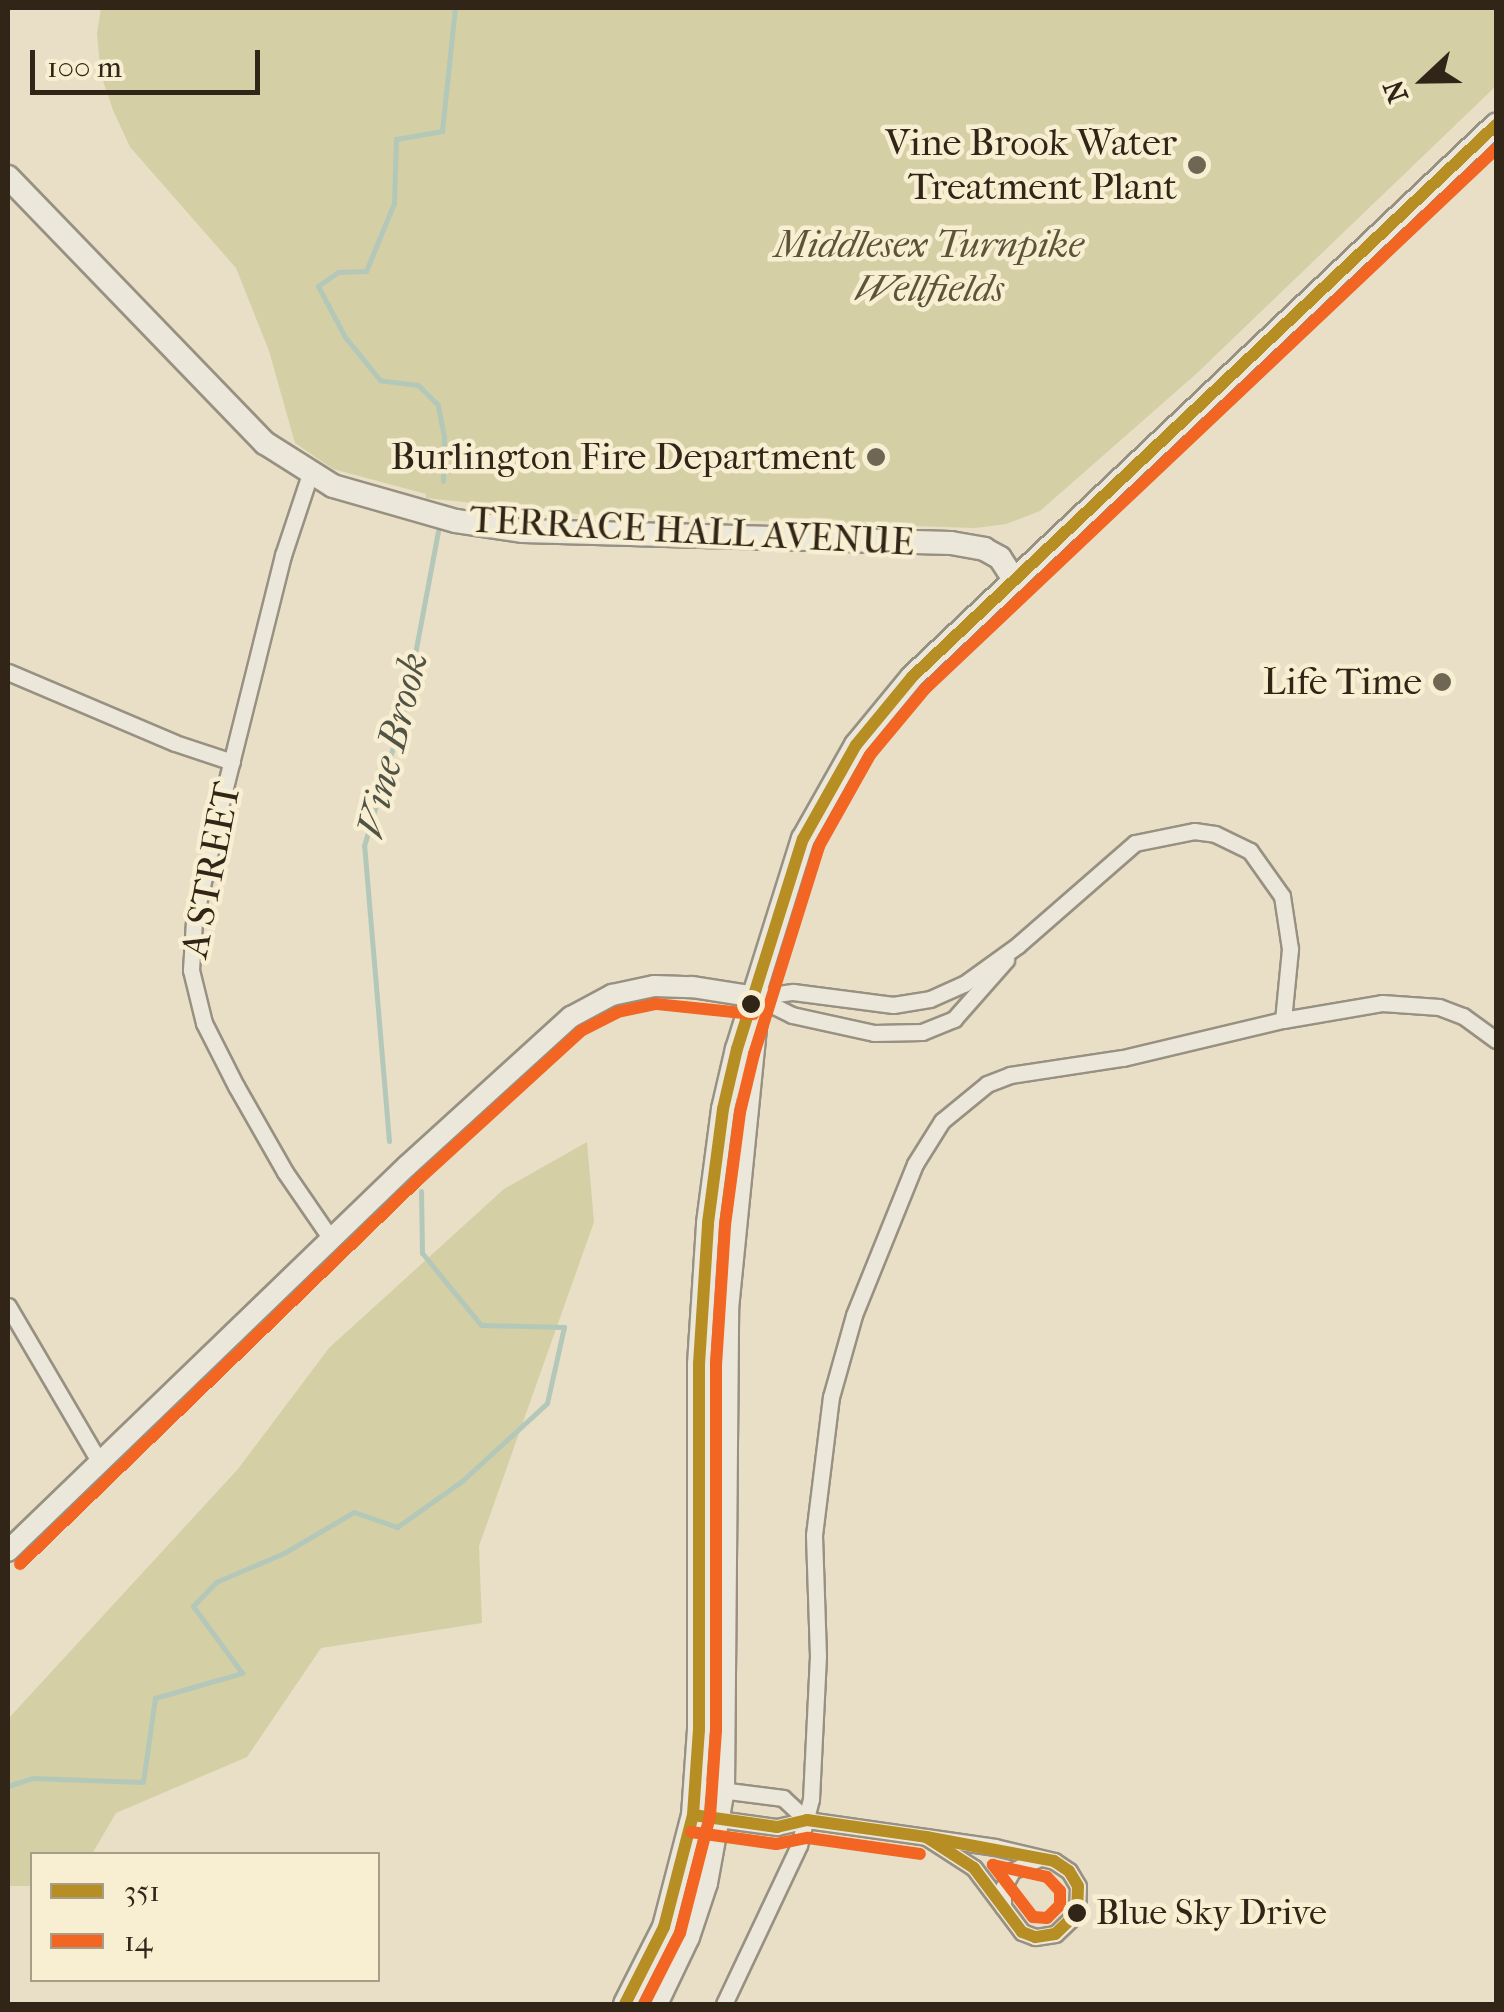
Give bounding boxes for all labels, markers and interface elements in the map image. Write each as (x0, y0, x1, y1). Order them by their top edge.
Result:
scale bar (35, 30, 265, 92)
north arrow (1374, 30, 1474, 130)
text: 100 m (47, 50, 122, 85)
text: N (1376, 75, 1415, 107)
place label: Vine Brook Water Treatment Plant (885, 120, 1177, 210)
marker: Vine Brook Water Treatment Plant (1186, 154, 1208, 176)
park label: Middlesex Turnpike Wellfields (774, 222, 1084, 312)
place label: Burlington Fire Department (390, 434, 856, 480)
marker: Burlington Fire Department (865, 446, 887, 468)
street label: TERRACE HALL AVENUE (469, 497, 915, 565)
water label: Vine Brook (346, 647, 438, 843)
place label: Life Time (1263, 659, 1422, 705)
marker: Life Time (1431, 671, 1453, 693)
street label: A STREET (172, 778, 250, 962)
unlabelled marker (741, 994, 761, 1014)
legend (30, 1852, 380, 1982)
text: 351 (124, 1874, 160, 1909)
place label: Blue Sky Drive (1096, 1891, 1327, 1935)
marker: Blue Sky Drive (1067, 1903, 1087, 1923)
text: 14 (124, 1924, 152, 1959)

